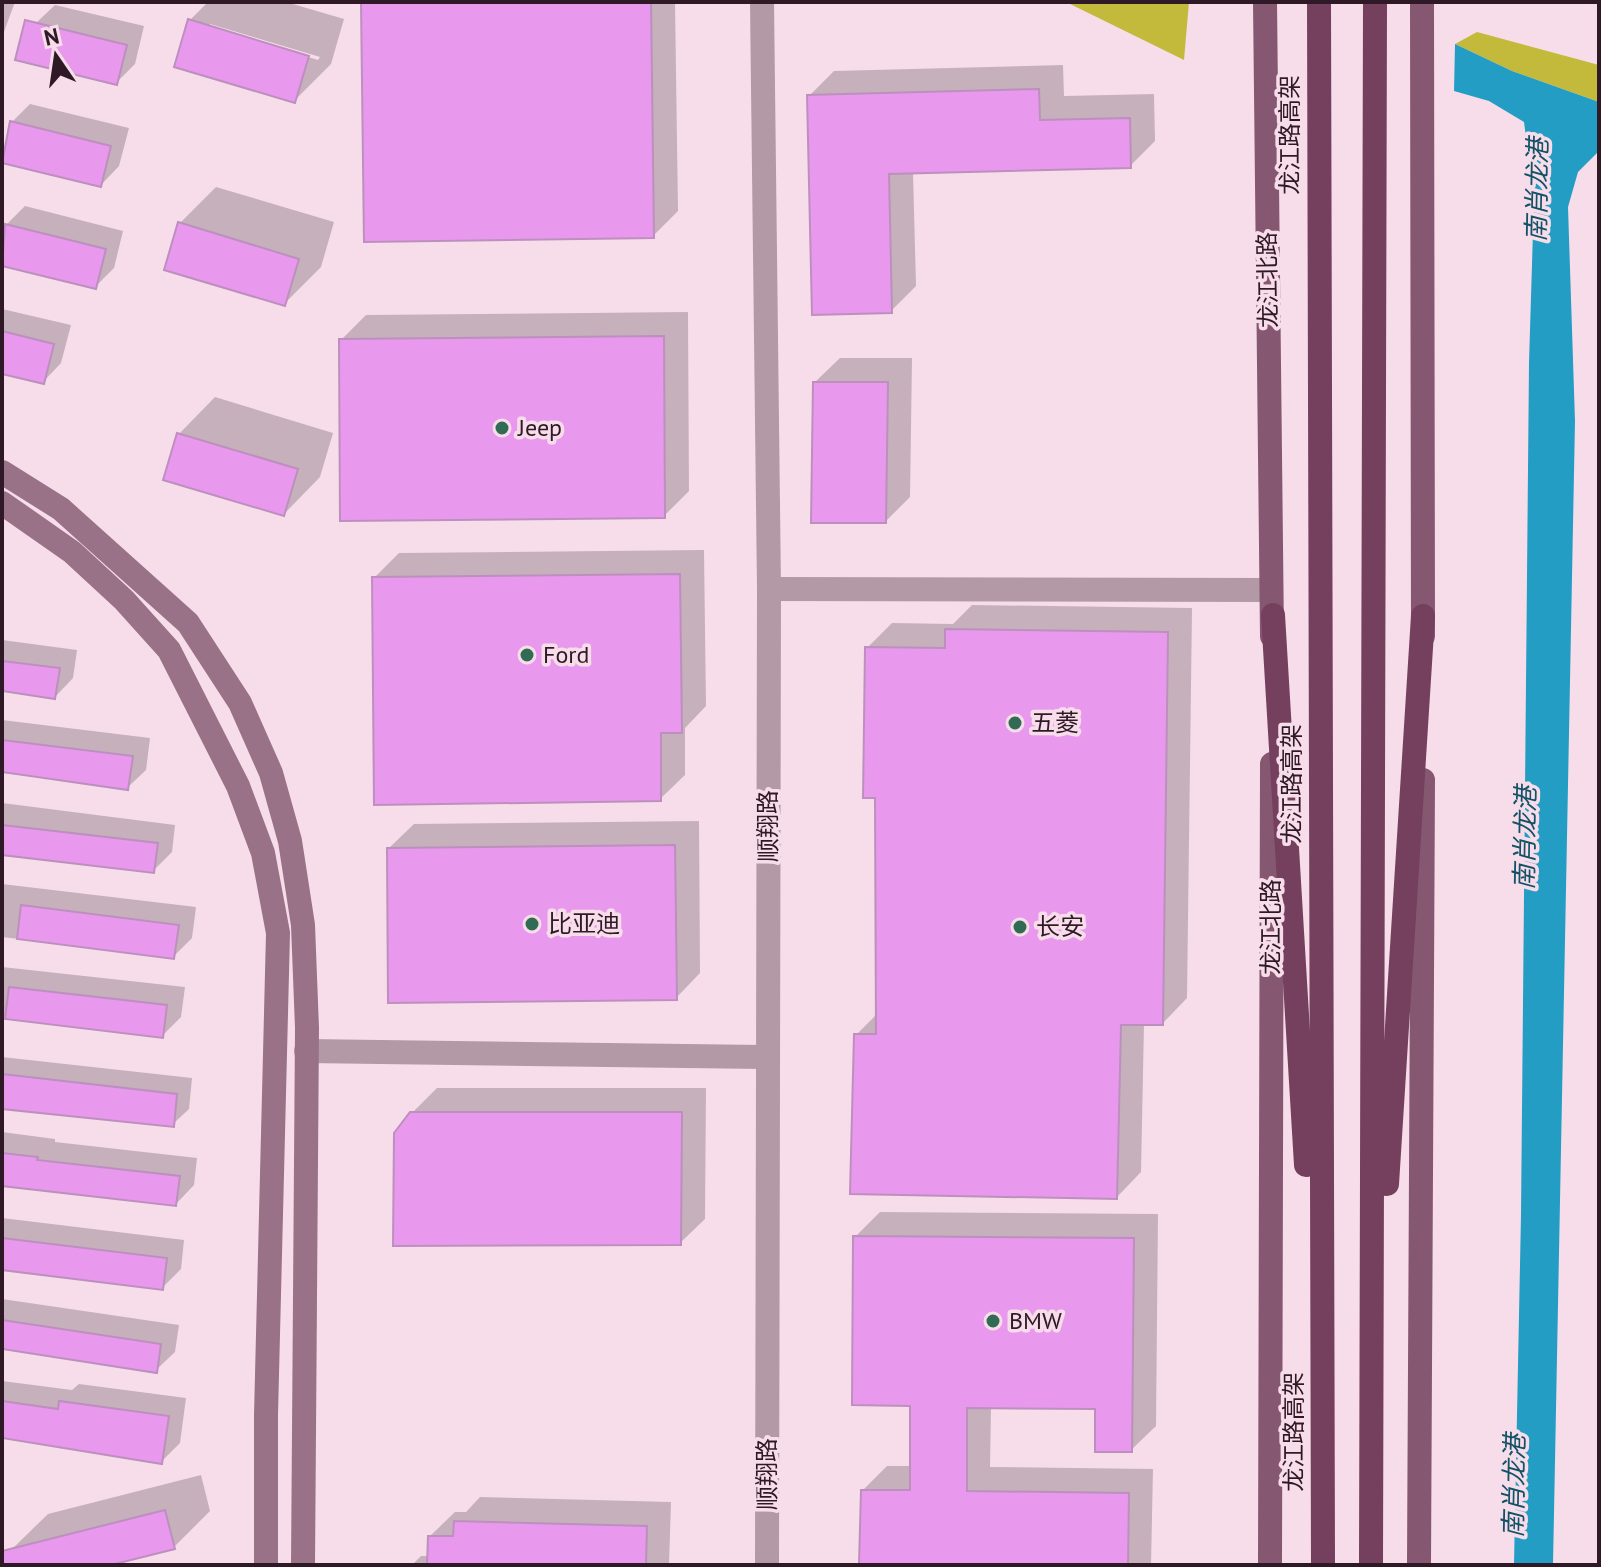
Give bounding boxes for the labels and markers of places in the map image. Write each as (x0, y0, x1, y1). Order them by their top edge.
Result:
place label: Jeep (517, 412, 562, 443)
marker: Jeep (493, 419, 511, 437)
place label: Ford (543, 639, 589, 670)
marker: Ford (518, 646, 536, 664)
place label: 五菱 (1031, 707, 1079, 738)
marker: 五菱 (1006, 714, 1024, 732)
place label: 比亚迪 (548, 908, 620, 939)
place label: 长安 (1036, 911, 1084, 942)
marker: 比亚迪 (523, 915, 541, 933)
marker: 长安 (1011, 918, 1029, 936)
place label: BMW (1009, 1305, 1062, 1336)
marker: BMW (984, 1312, 1002, 1330)

